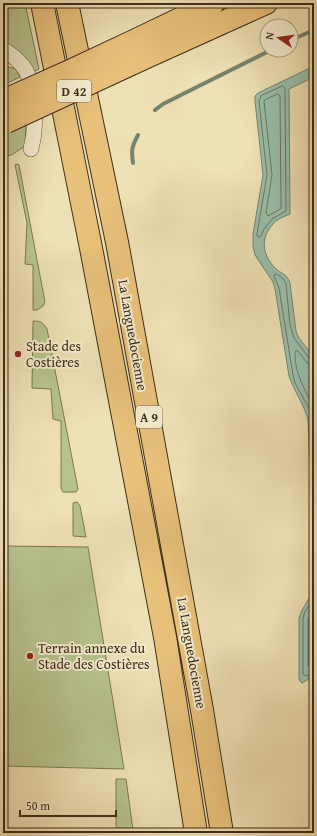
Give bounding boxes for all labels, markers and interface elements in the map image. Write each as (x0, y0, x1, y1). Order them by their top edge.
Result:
north arrow (259, 18, 299, 58)
text: N (261, 30, 278, 41)
road number: D 42 (57, 80, 91, 102)
street label: La Languedocienne (113, 278, 153, 393)
place label: Stade des Costières (26, 336, 81, 372)
marker: Stade des Costières (13, 349, 23, 359)
road number: A 9 (136, 406, 162, 428)
street label: La Languedocienne (172, 596, 212, 711)
place label: Terrain annexe du Stade des Costières (38, 638, 150, 674)
marker: Terrain annexe du Stade des Costières (25, 651, 35, 661)
scale bar (20, 792, 116, 818)
text: 50 m (26, 797, 50, 814)

